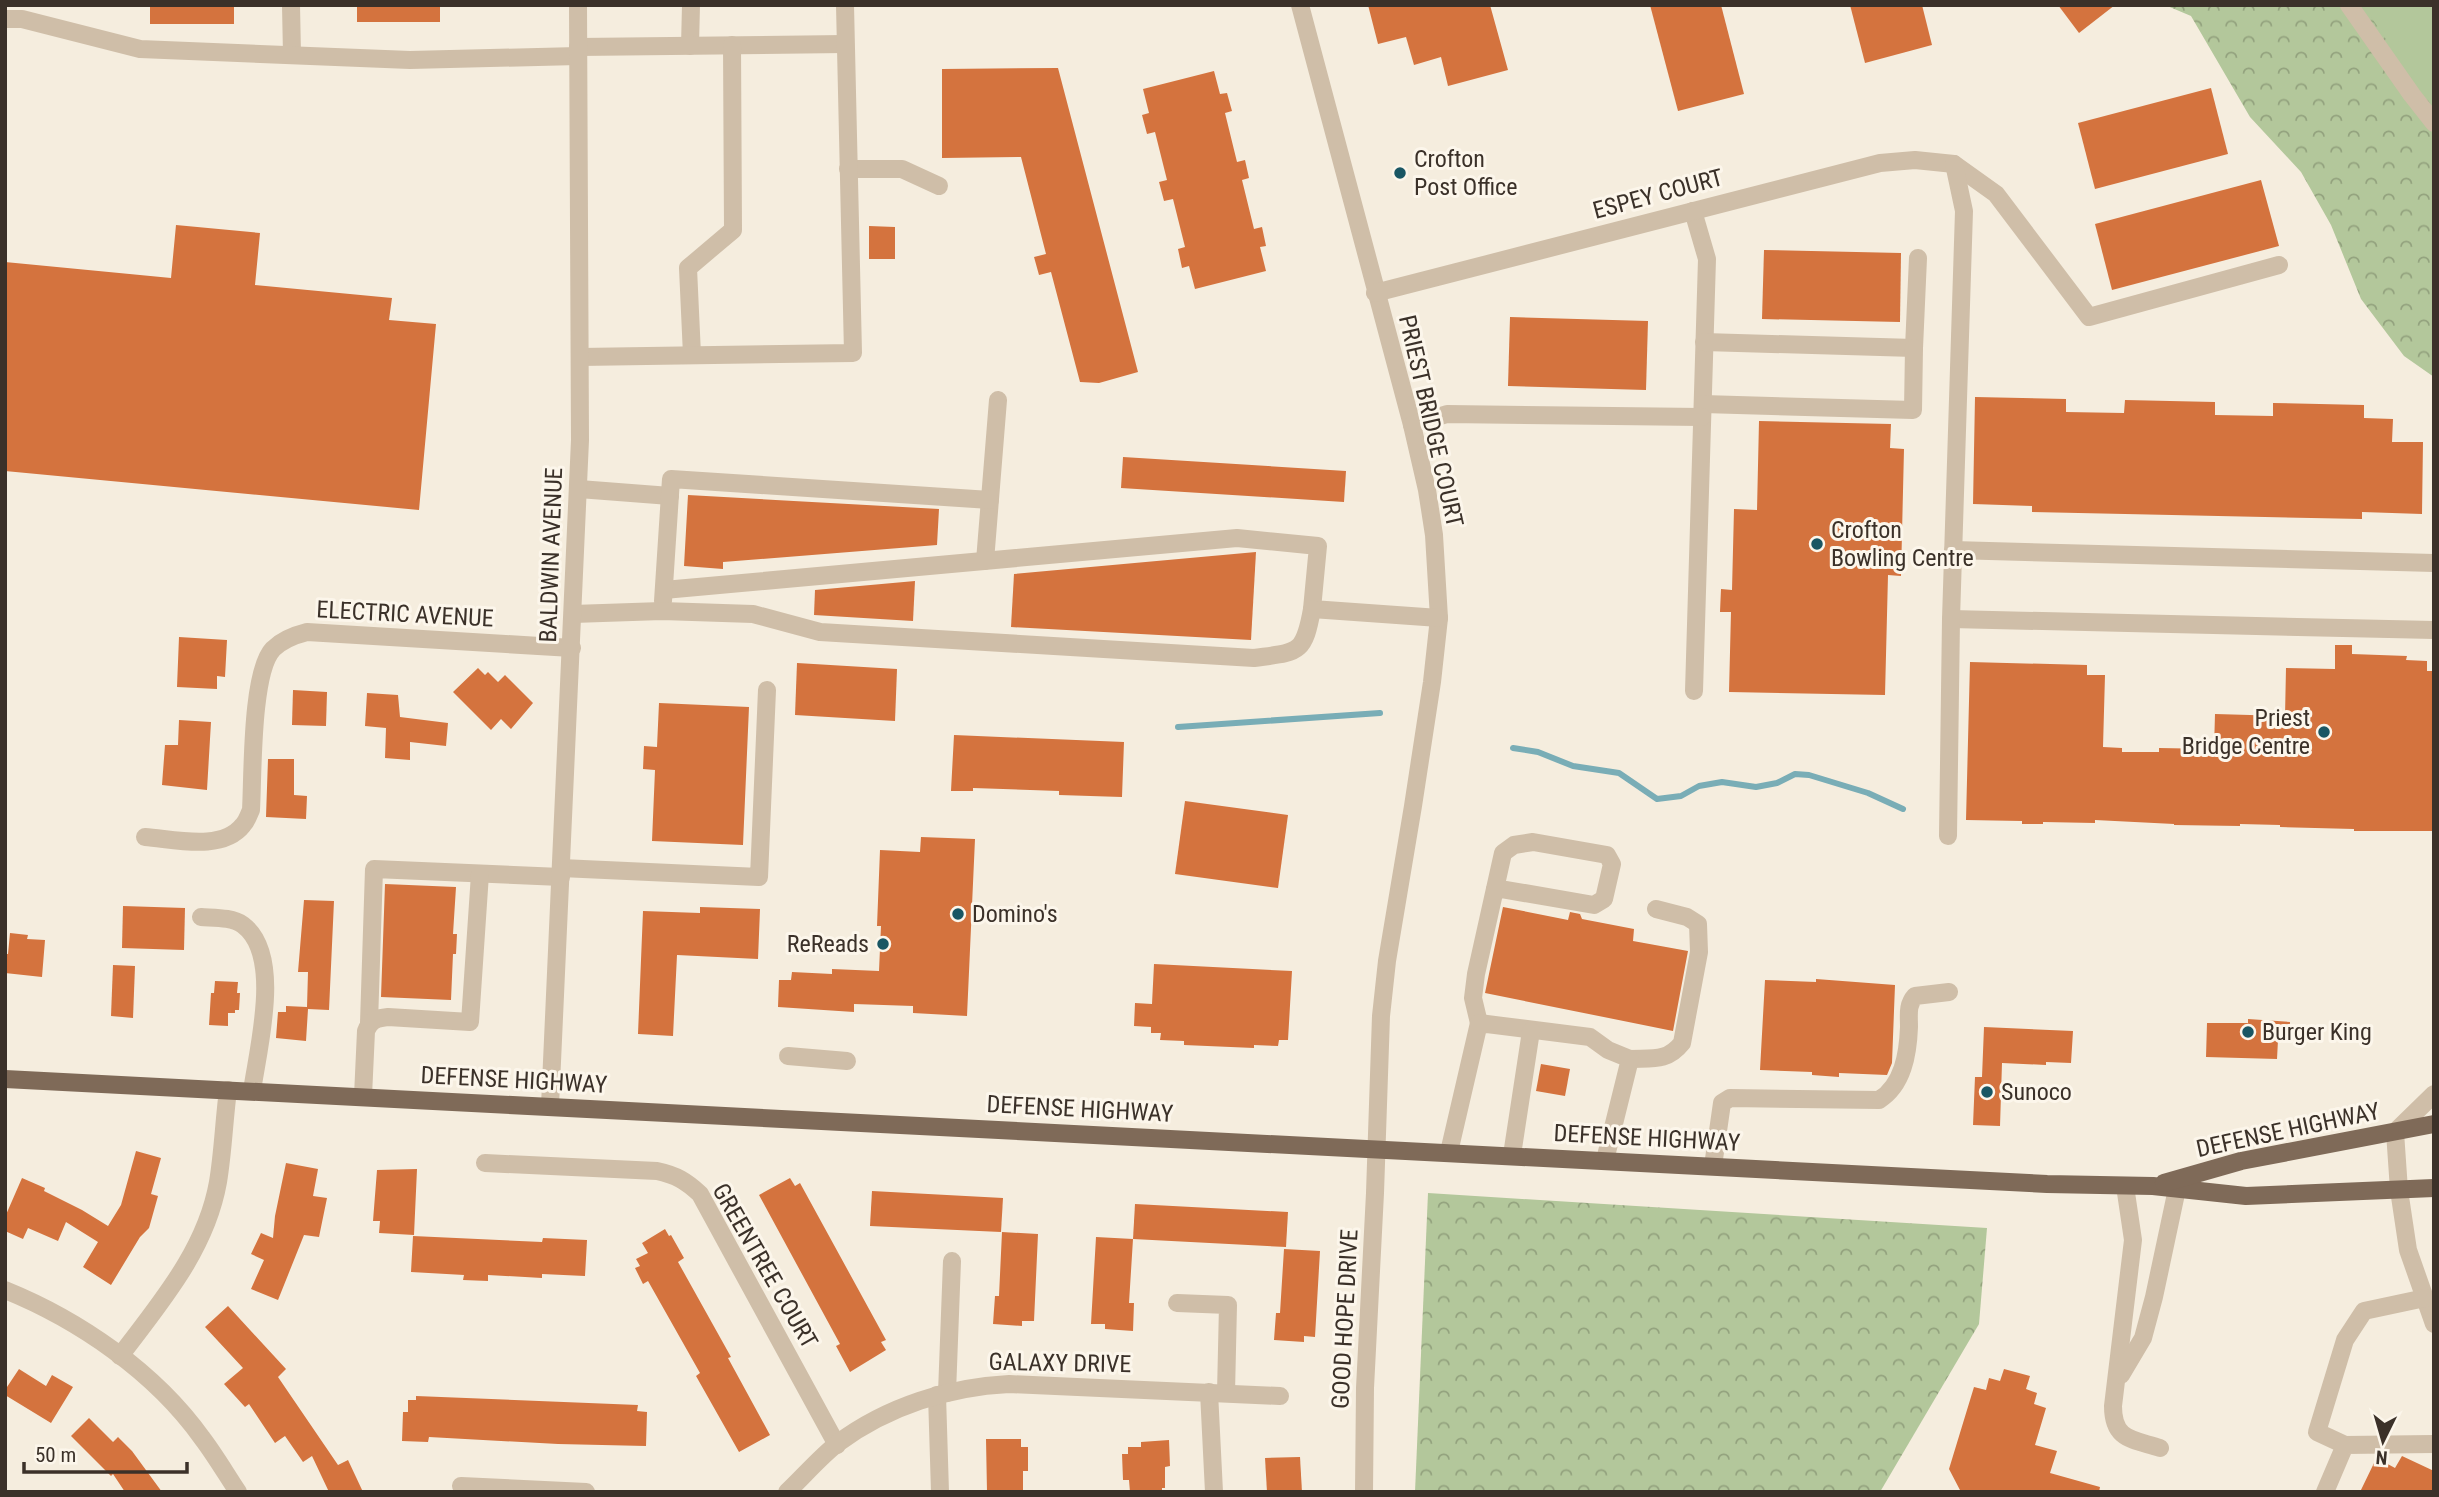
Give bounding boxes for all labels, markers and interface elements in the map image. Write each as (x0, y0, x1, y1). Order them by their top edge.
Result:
place label: Crofton Post Office (1414, 145, 1517, 201)
street label: ESPEY COURT (1590, 163, 1726, 225)
marker: Crofton Post Office (1392, 165, 1408, 181)
street label: PRIEST BRIDGE COURT (1393, 312, 1469, 530)
street label: BALDWIN AVENUE (534, 467, 568, 643)
place label: Crofton Bowling Centre (1831, 516, 1974, 572)
marker: Crofton Bowling Centre (1809, 536, 1825, 552)
street label: ELECTRIC AVENUE (316, 595, 494, 633)
place label: Priest Bridge Centre (2182, 704, 2310, 760)
marker: Priest Bridge Centre (2316, 724, 2332, 740)
place label: Domino's (972, 900, 1058, 928)
marker: Domino's (950, 906, 966, 922)
place label: ReReads (787, 930, 869, 958)
marker: ReReads (875, 936, 891, 952)
place label: Burger King (2262, 1018, 2372, 1046)
marker: Burger King (2240, 1024, 2256, 1040)
street label: DEFENSE HIGHWAY (420, 1061, 608, 1099)
place label: Sunoco (2001, 1078, 2072, 1106)
marker: Sunoco (1979, 1084, 1995, 1100)
street label: DEFENSE HIGHWAY (986, 1090, 1174, 1128)
street label: DEFENSE HIGHWAY (2194, 1097, 2383, 1163)
street label: DEFENSE HIGHWAY (1553, 1119, 1741, 1157)
street label: GREENTREE COURT (706, 1179, 824, 1353)
street label: GOOD HOPE DRIVE (1326, 1228, 1364, 1410)
street label: GALAXY DRIVE (988, 1348, 1132, 1378)
north arrow (2348, 1406, 2418, 1476)
scale bar (24, 1430, 187, 1474)
text: 50 m (35, 1443, 76, 1467)
text: N (2375, 1445, 2388, 1469)

